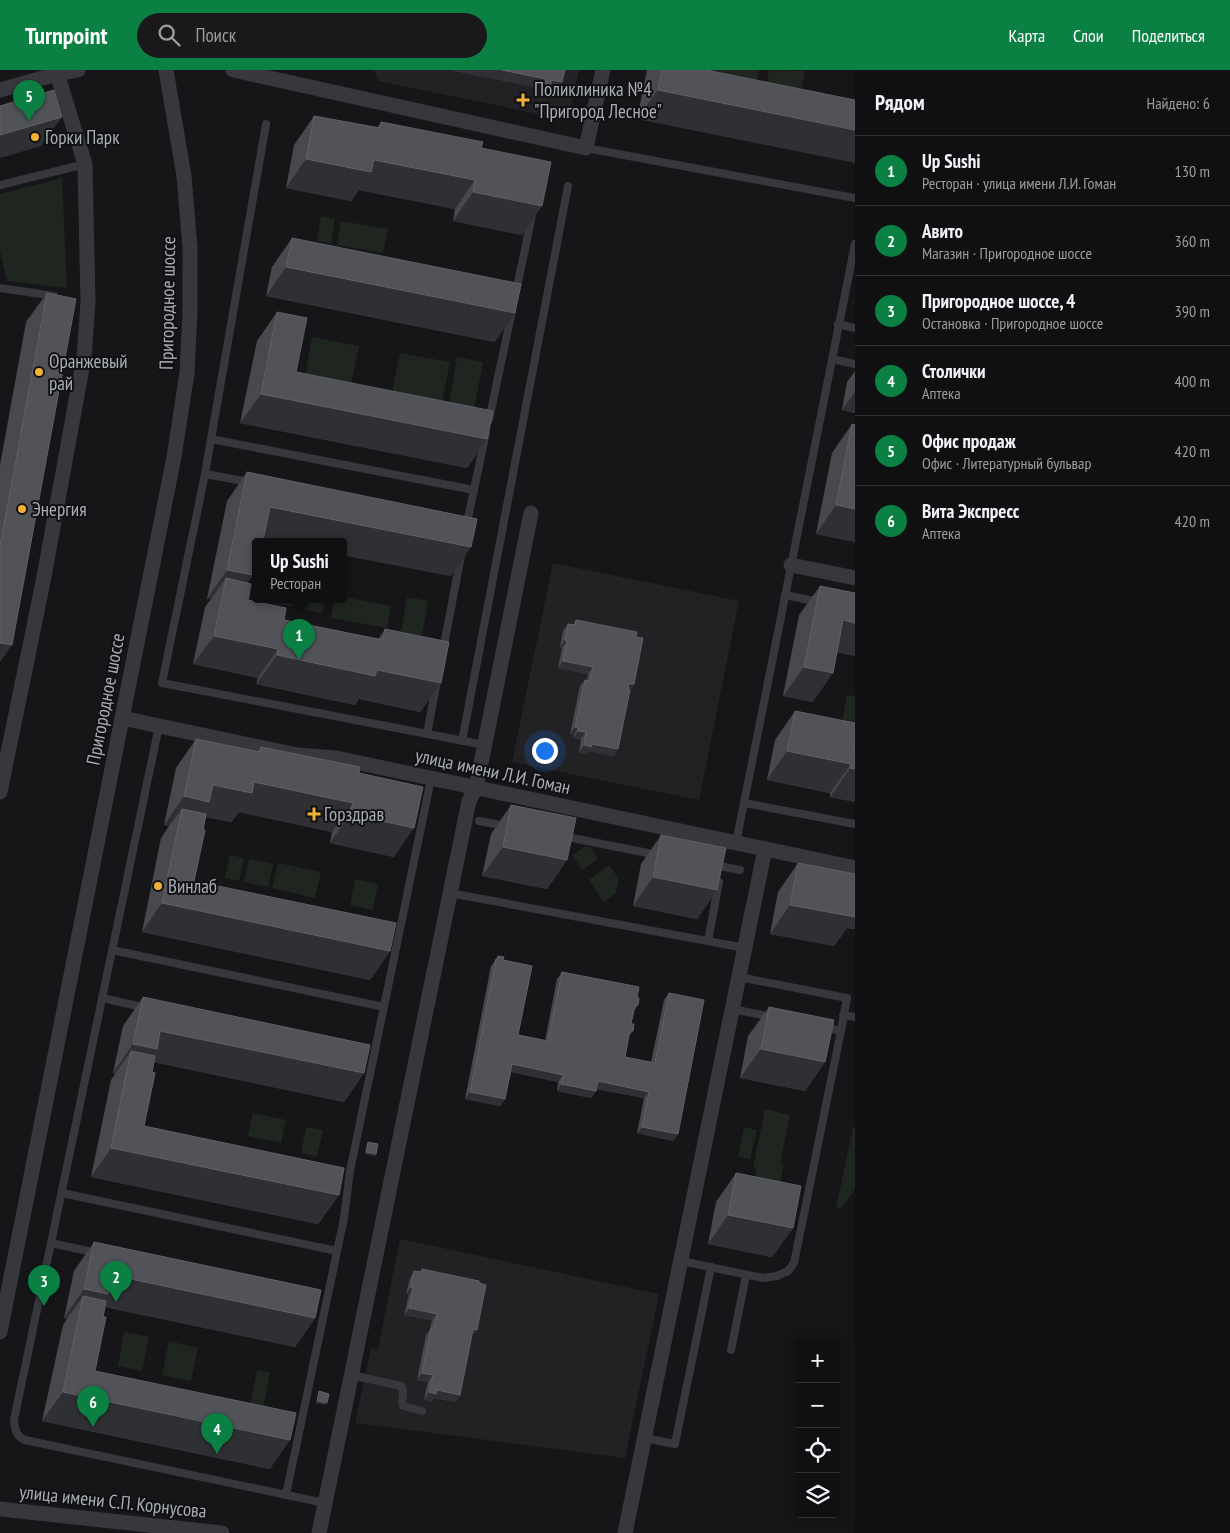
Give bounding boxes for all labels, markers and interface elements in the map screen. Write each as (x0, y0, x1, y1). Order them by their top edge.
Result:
search box (137, 13, 487, 58)
text: Turnpoint (25, 20, 107, 51)
icon: search (155, 21, 183, 49)
text: Поиск (195, 23, 236, 47)
text: Карта (1008, 24, 1045, 47)
text: Слои (1073, 24, 1104, 47)
text: Поделиться (1132, 24, 1205, 47)
place label: Поликлиника №4 "Пригород Лесное" (534, 77, 662, 123)
pin: 5 (13, 80, 45, 121)
text: Рядом (875, 89, 925, 116)
marker: Поликлиника №4 "Пригород Лесное" (516, 93, 530, 107)
text: Найдено: 6 (1147, 93, 1210, 113)
place label: Горки Парк (45, 125, 120, 149)
marker: Горки Парк (29, 131, 41, 143)
text: Up Sushi (922, 149, 980, 173)
text: 1 (887, 161, 895, 181)
text: 130 m (1175, 161, 1210, 181)
text: Ресторан · улица имени Л.И. Гоман (922, 173, 1116, 193)
text: Авито (922, 219, 963, 243)
text: 2 (887, 231, 895, 251)
text: 360 m (1175, 231, 1210, 251)
street label: Пригородное шоссе (154, 236, 180, 370)
text: Магазин · Пригородное шоссе (922, 243, 1092, 263)
text: Пригородное шоссе, 4 (922, 289, 1075, 313)
text: 3 (887, 301, 895, 321)
text: 390 m (1175, 301, 1210, 321)
text: Остановка · Пригородное шоссе (922, 313, 1103, 333)
place label: Оранжевый рай (49, 349, 128, 395)
text: Столички (922, 359, 986, 383)
marker: Оранжевый рай (33, 366, 45, 378)
text: 4 (887, 371, 895, 391)
text: 400 m (1175, 371, 1210, 391)
text: Аптека (922, 383, 961, 403)
text: Офис продаж (922, 429, 1016, 453)
text: 5 (887, 441, 895, 461)
text: 420 m (1175, 441, 1210, 461)
text: Офис · Литературный бульвар (922, 453, 1091, 473)
place label: Энергия (32, 497, 87, 521)
text: Вита Экспресс (922, 499, 1019, 523)
marker: Энергия (16, 503, 28, 515)
text: 6 (887, 511, 895, 531)
text: 420 m (1175, 511, 1210, 531)
text: Аптека (922, 523, 961, 543)
popup (252, 538, 347, 603)
text: Up Sushi (270, 549, 329, 573)
text: Ресторан (270, 573, 321, 593)
pin: 1 (283, 619, 315, 660)
street label: Пригородное шоссе (80, 631, 130, 767)
your location (532, 738, 558, 764)
street label: улица имени Л.И. Гоман (413, 743, 573, 799)
place label: Горздрав (324, 802, 384, 826)
marker: Горздрав (308, 808, 320, 820)
place label: Винлаб (168, 874, 217, 898)
marker: Винлаб (152, 880, 164, 892)
pin: 2 (100, 1261, 132, 1302)
pin: 3 (28, 1265, 60, 1306)
map controls (795, 1338, 840, 1518)
button: + (795, 1338, 840, 1383)
button: − (795, 1383, 840, 1428)
pin: 6 (77, 1386, 109, 1427)
pin: 4 (201, 1413, 233, 1454)
button: locate (795, 1428, 840, 1473)
button: layers (795, 1473, 840, 1518)
street label: улица имени С.П. Корнусова (18, 1479, 208, 1523)

